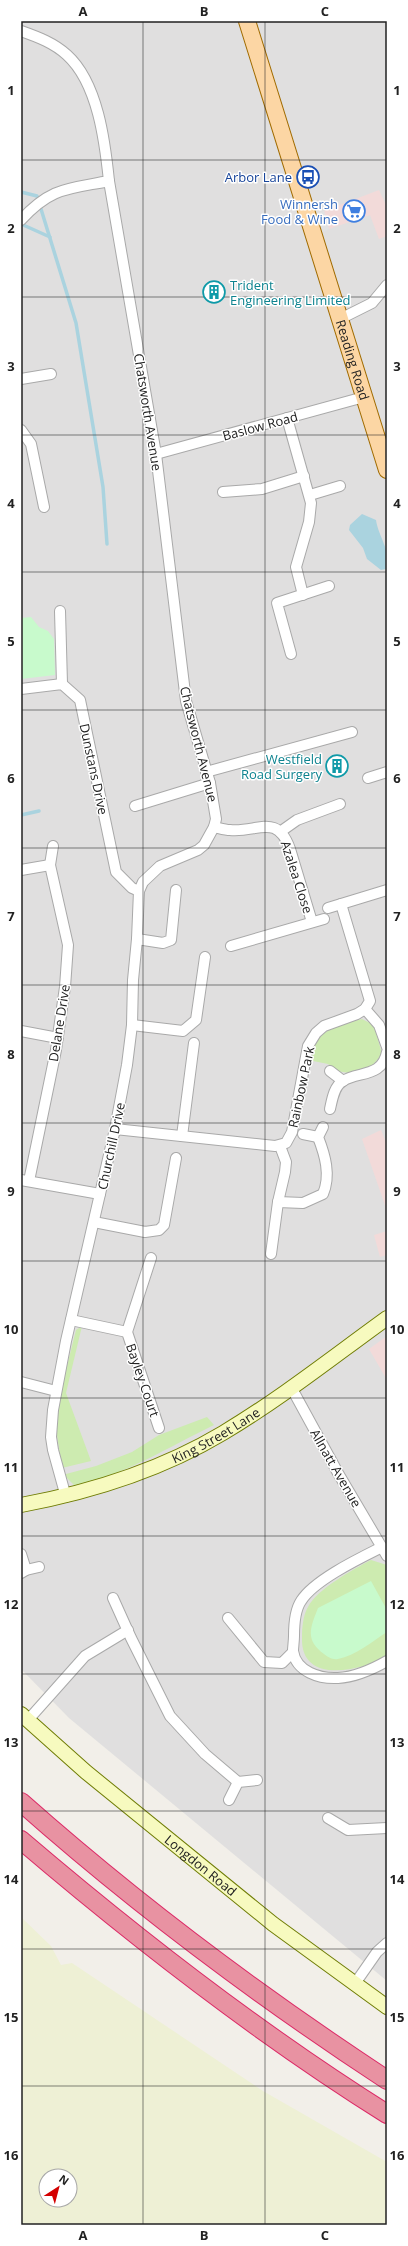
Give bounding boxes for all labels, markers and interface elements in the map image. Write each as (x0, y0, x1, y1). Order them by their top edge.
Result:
text: A (79, 2, 88, 20)
text: B (200, 2, 209, 20)
text: C (321, 2, 329, 20)
text: 1 (7, 81, 15, 99)
text: 1 (393, 81, 401, 99)
bus stop icon: Arbor Lane (295, 164, 321, 190)
place label: Arbor Lane (225, 168, 292, 186)
place label: Winnersh Food & Wine (261, 195, 338, 228)
supermarket icon: Winnersh Food & Wine (341, 198, 367, 224)
text: 2 (7, 219, 15, 237)
text: 2 (393, 219, 401, 237)
place label: Trident Engineering Limited (230, 276, 350, 309)
building icon: Trident Engineering Limited (201, 279, 227, 305)
street label: Reading Road (332, 317, 374, 402)
street label: Chatsworth Avenue (130, 352, 166, 472)
text: 3 (7, 357, 15, 375)
text: 3 (393, 357, 401, 375)
street label: Baslow Road (220, 407, 300, 445)
text: 4 (7, 494, 15, 512)
text: 4 (393, 494, 401, 512)
text: 5 (7, 632, 15, 650)
text: 5 (393, 632, 401, 650)
street label: Chatsworth Avenue (176, 684, 222, 804)
street label: Dunstans Drive (76, 722, 112, 816)
place label: Westfield Road Surgery (241, 750, 322, 783)
building icon: Westfield Road Surgery (324, 753, 350, 779)
text: 6 (7, 769, 15, 787)
text: 6 (393, 769, 401, 787)
street label: Azalea Close (277, 838, 317, 916)
text: 7 (7, 907, 15, 925)
text: 7 (393, 907, 401, 925)
street label: Delane Drive (44, 983, 74, 1063)
street label: Rainbow Park (284, 1044, 318, 1129)
text: 8 (7, 1045, 15, 1063)
text: 8 (393, 1045, 401, 1063)
street label: Churchill Drive (93, 1101, 129, 1191)
text: 9 (7, 1182, 15, 1200)
text: 9 (393, 1182, 401, 1200)
text: 10 (4, 1320, 18, 1338)
text: 10 (390, 1320, 404, 1338)
street label: Bayley Court (122, 1341, 164, 1419)
street label: King Street Lane (169, 1403, 263, 1467)
street label: Allnatt Avenue (306, 1425, 366, 1511)
text: 11 (4, 1458, 18, 1476)
text: 11 (390, 1458, 404, 1476)
text: 12 (4, 1595, 19, 1613)
text: 12 (390, 1595, 405, 1613)
text: 13 (4, 1733, 18, 1751)
text: 13 (390, 1733, 404, 1751)
street label: Longdon Road (161, 1831, 241, 1900)
text: 14 (4, 1870, 19, 1888)
text: 14 (390, 1870, 405, 1888)
text: 15 (4, 2008, 18, 2026)
text: 15 (390, 2008, 404, 2026)
text: 16 (4, 2146, 19, 2164)
text: 16 (390, 2146, 405, 2164)
north arrow (38, 2168, 78, 2208)
text: N (56, 2171, 72, 2188)
text: A (79, 2226, 88, 2244)
text: B (200, 2226, 209, 2244)
text: C (321, 2226, 329, 2244)

